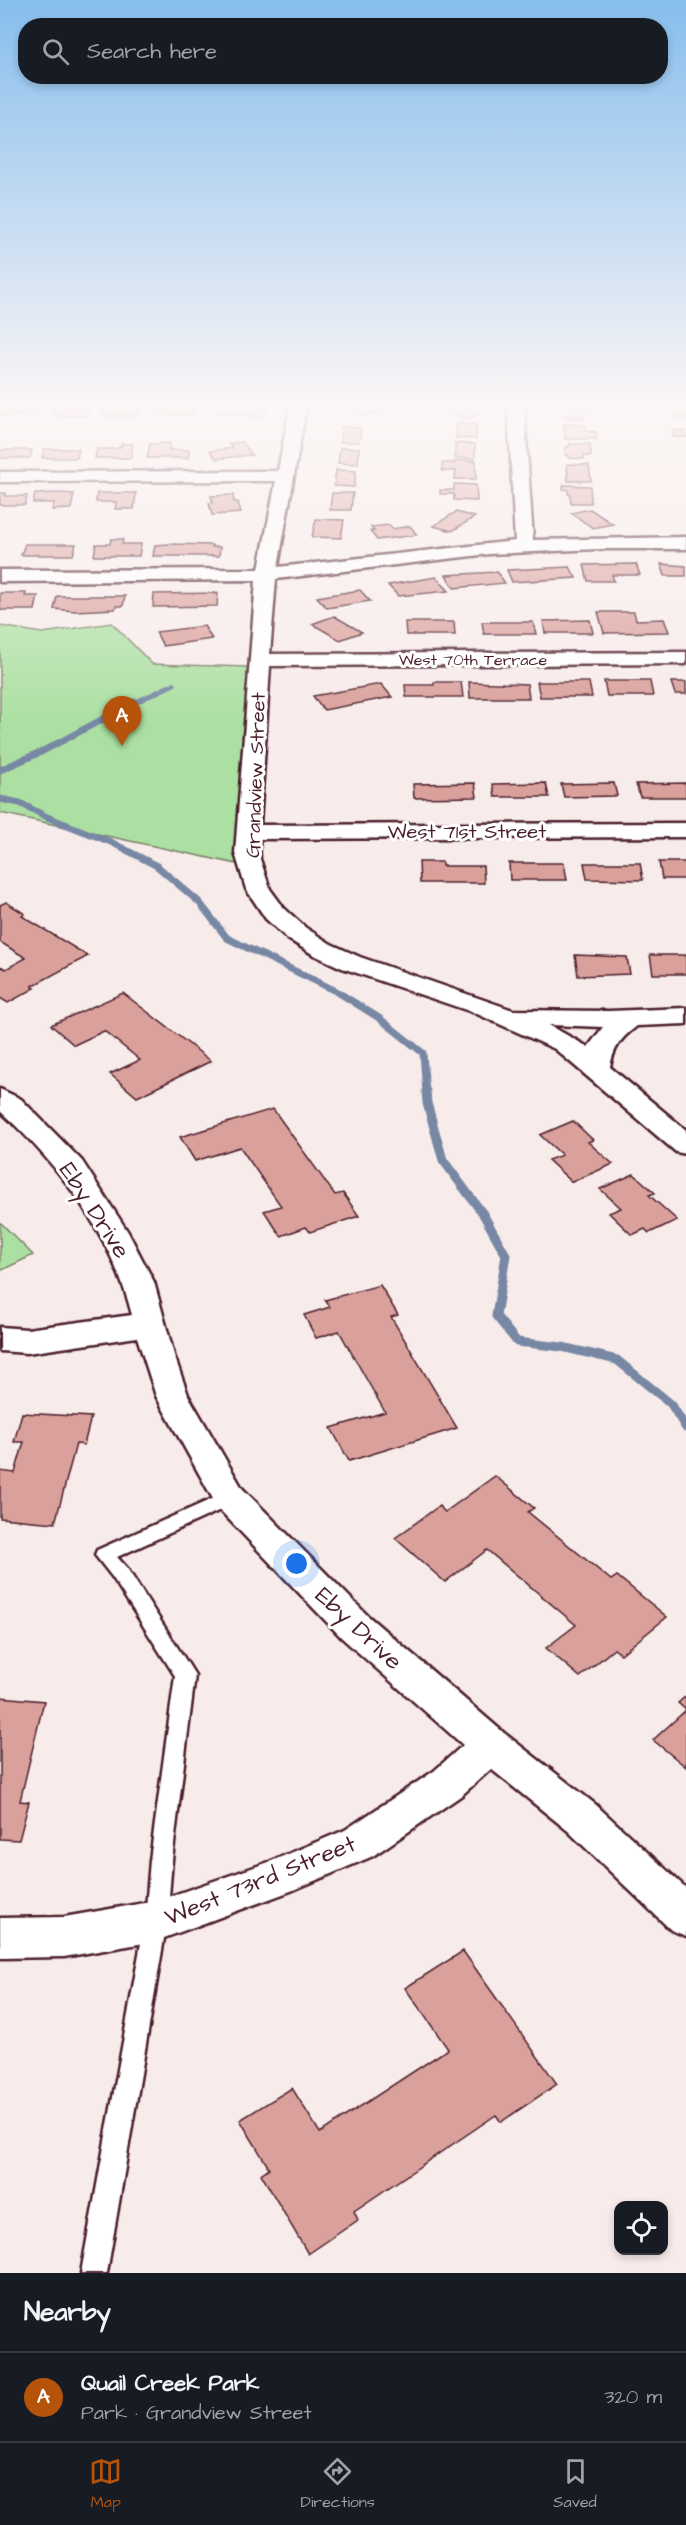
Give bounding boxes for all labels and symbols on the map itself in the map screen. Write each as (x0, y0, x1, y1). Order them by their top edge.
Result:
street label: West 70th Terrace (399, 649, 548, 671)
street label: Grandview Street (239, 692, 273, 858)
pin: A (102, 696, 142, 746)
street label: West 71st Street (388, 818, 546, 846)
street label: Eby Drive (50, 1156, 138, 1266)
your location (282, 1549, 311, 1578)
street label: Eby Drive (306, 1579, 410, 1679)
street label: West 73rd Street (160, 1827, 361, 1935)

